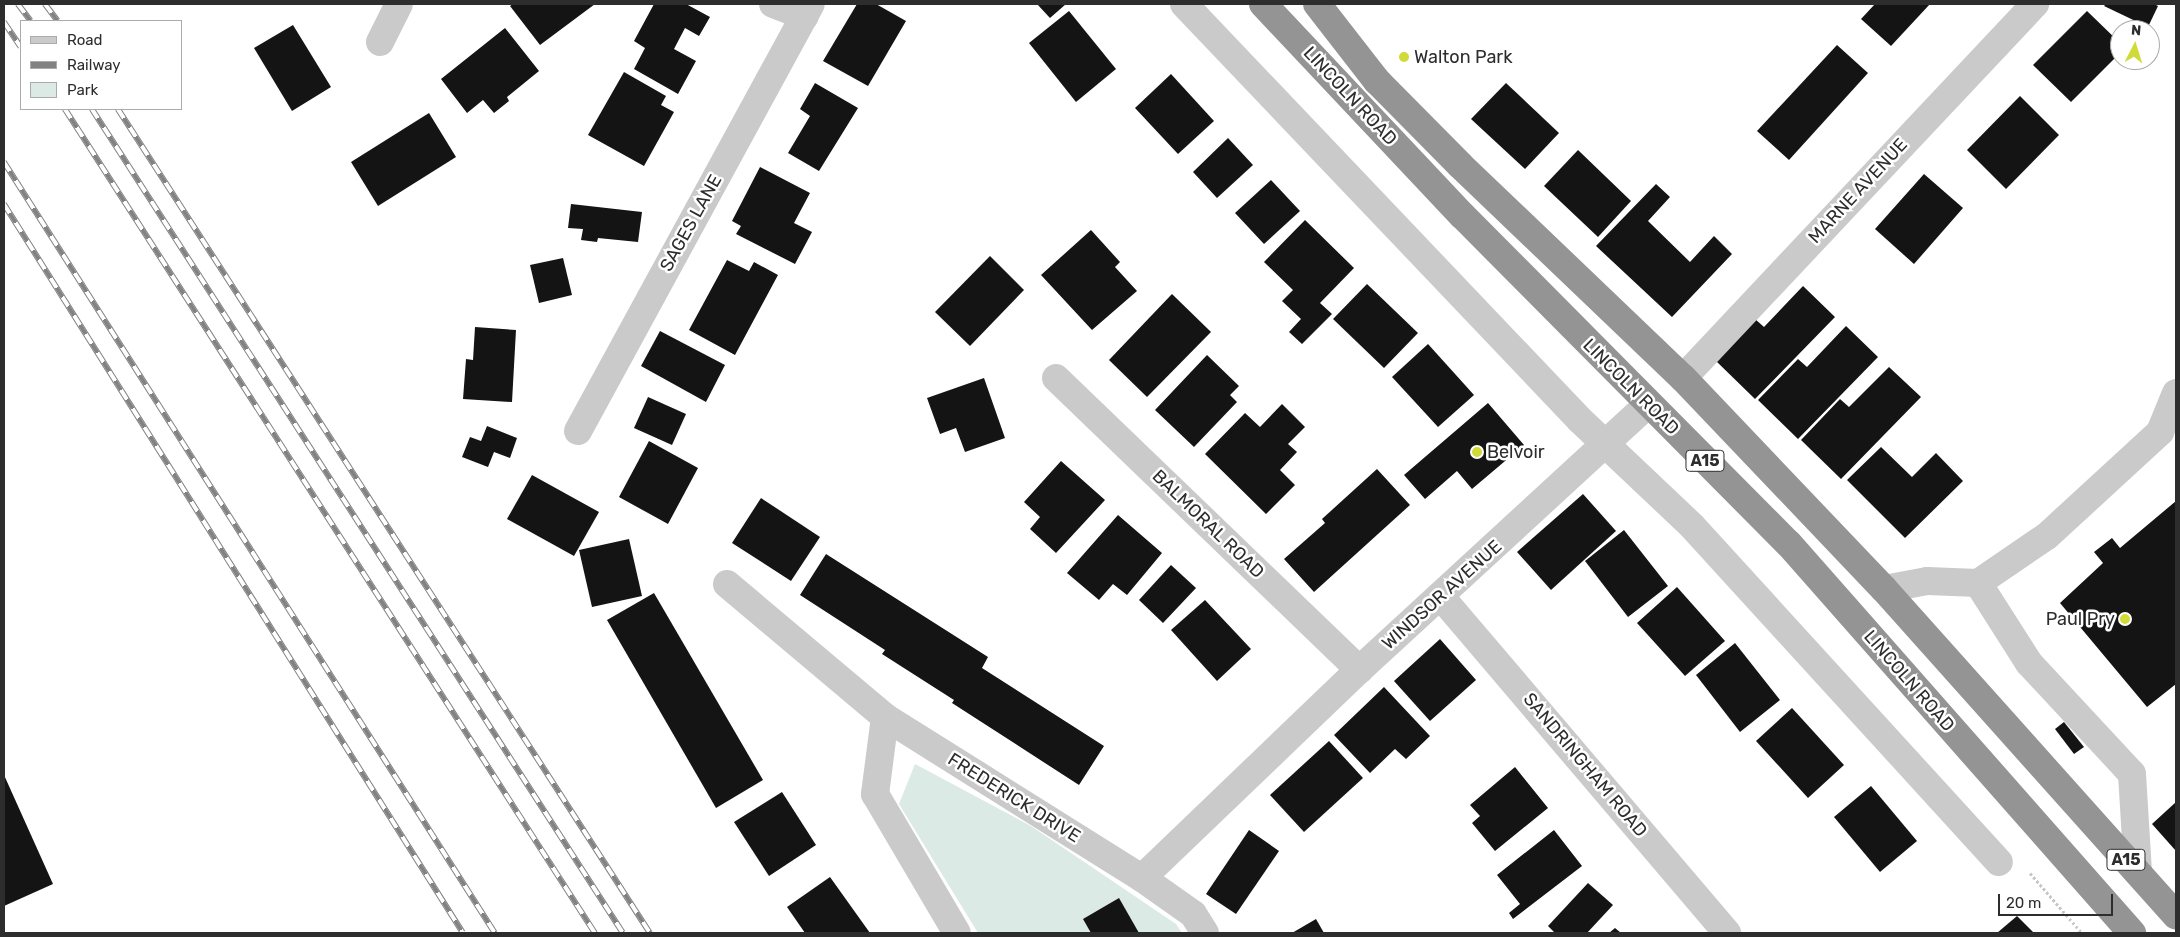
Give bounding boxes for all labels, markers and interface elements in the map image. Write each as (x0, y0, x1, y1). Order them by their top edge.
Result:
legend (20, 20, 182, 110)
north arrow (2110, 20, 2160, 70)
text: N (2130, 22, 2142, 39)
text: Road (67, 31, 103, 49)
street label: LINCOLN ROAD (1299, 42, 1401, 150)
place label: Walton Park (1414, 46, 1512, 68)
marker: Walton Park (1398, 51, 1410, 63)
text: Railway (67, 56, 121, 74)
text: Park (67, 81, 98, 99)
street label: MARNE AVENUE (1804, 134, 1912, 248)
street label: SAGES LANE (656, 171, 726, 275)
street label: LINCOLN ROAD (1578, 334, 1684, 440)
place label: Belvoir (1487, 441, 1545, 463)
marker: Belvoir (1471, 446, 1483, 458)
road number: A15 (1685, 448, 1725, 474)
street label: BALMORAL ROAD (1148, 465, 1268, 583)
street label: WINDSOR AVENUE (1378, 536, 1506, 654)
place label: Paul Pry (2046, 608, 2115, 630)
marker: Paul Pry (2119, 613, 2131, 625)
street label: LINCOLN ROAD (1859, 626, 1959, 736)
street label: SANDRINGHAM ROAD (1518, 689, 1652, 841)
street label: FREDERICK DRIVE (944, 749, 1084, 847)
road number: A15 (2106, 846, 2146, 874)
scale bar (2000, 884, 2115, 916)
text: 20 m (2006, 894, 2041, 912)

